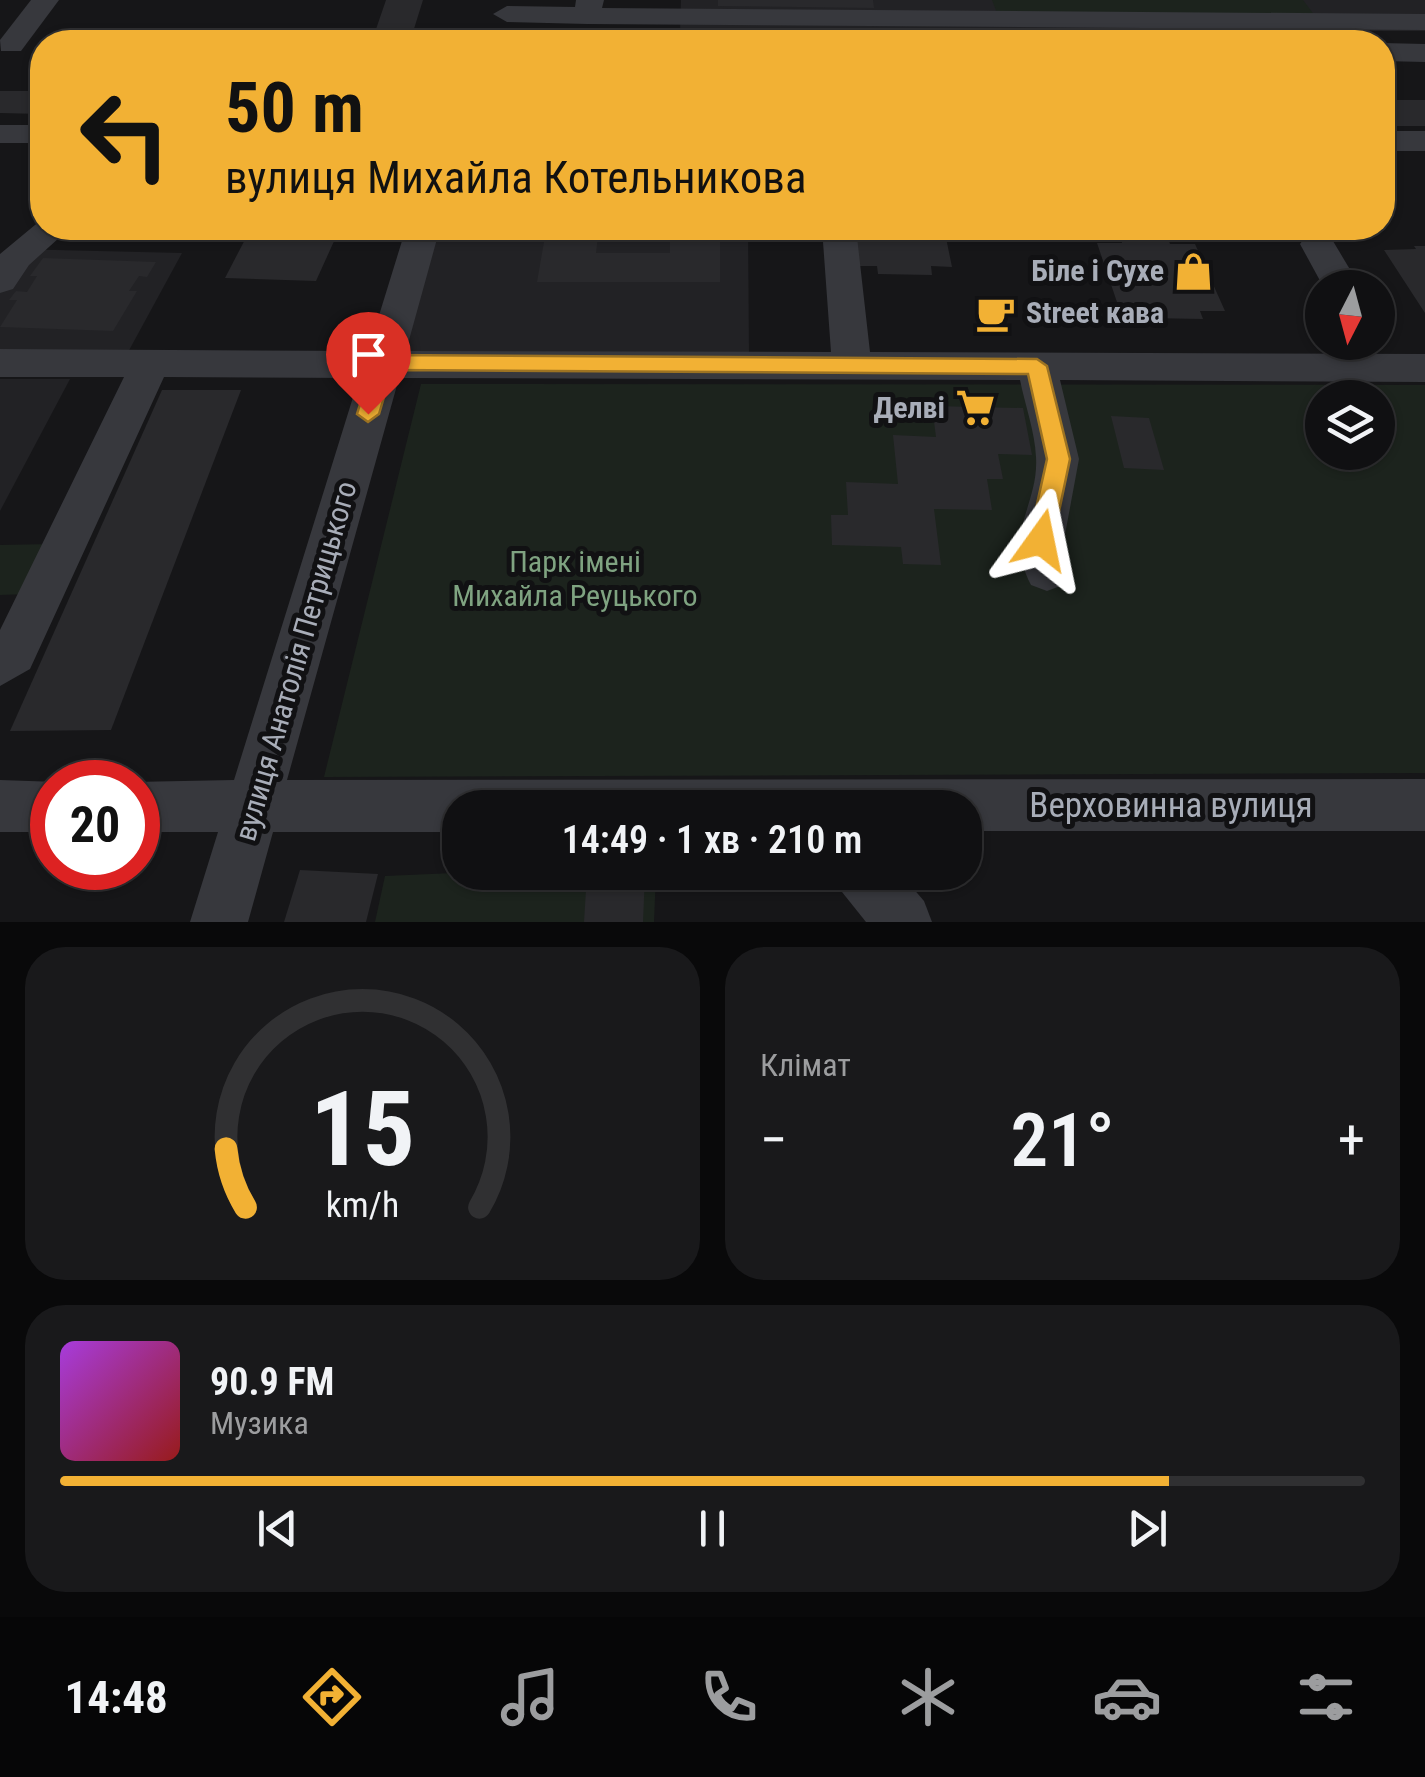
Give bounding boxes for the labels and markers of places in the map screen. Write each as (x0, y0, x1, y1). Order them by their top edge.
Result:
shop icon: Біле і Сухе (1173, 250, 1215, 292)
place label: Біле і Сухе (1031, 253, 1164, 288)
cafe icon: Street кава (975, 292, 1017, 334)
place label: Street кава (1026, 295, 1164, 330)
pin (326, 312, 411, 415)
supermarket icon: Делві (954, 387, 996, 429)
place label: Делві (873, 390, 945, 425)

